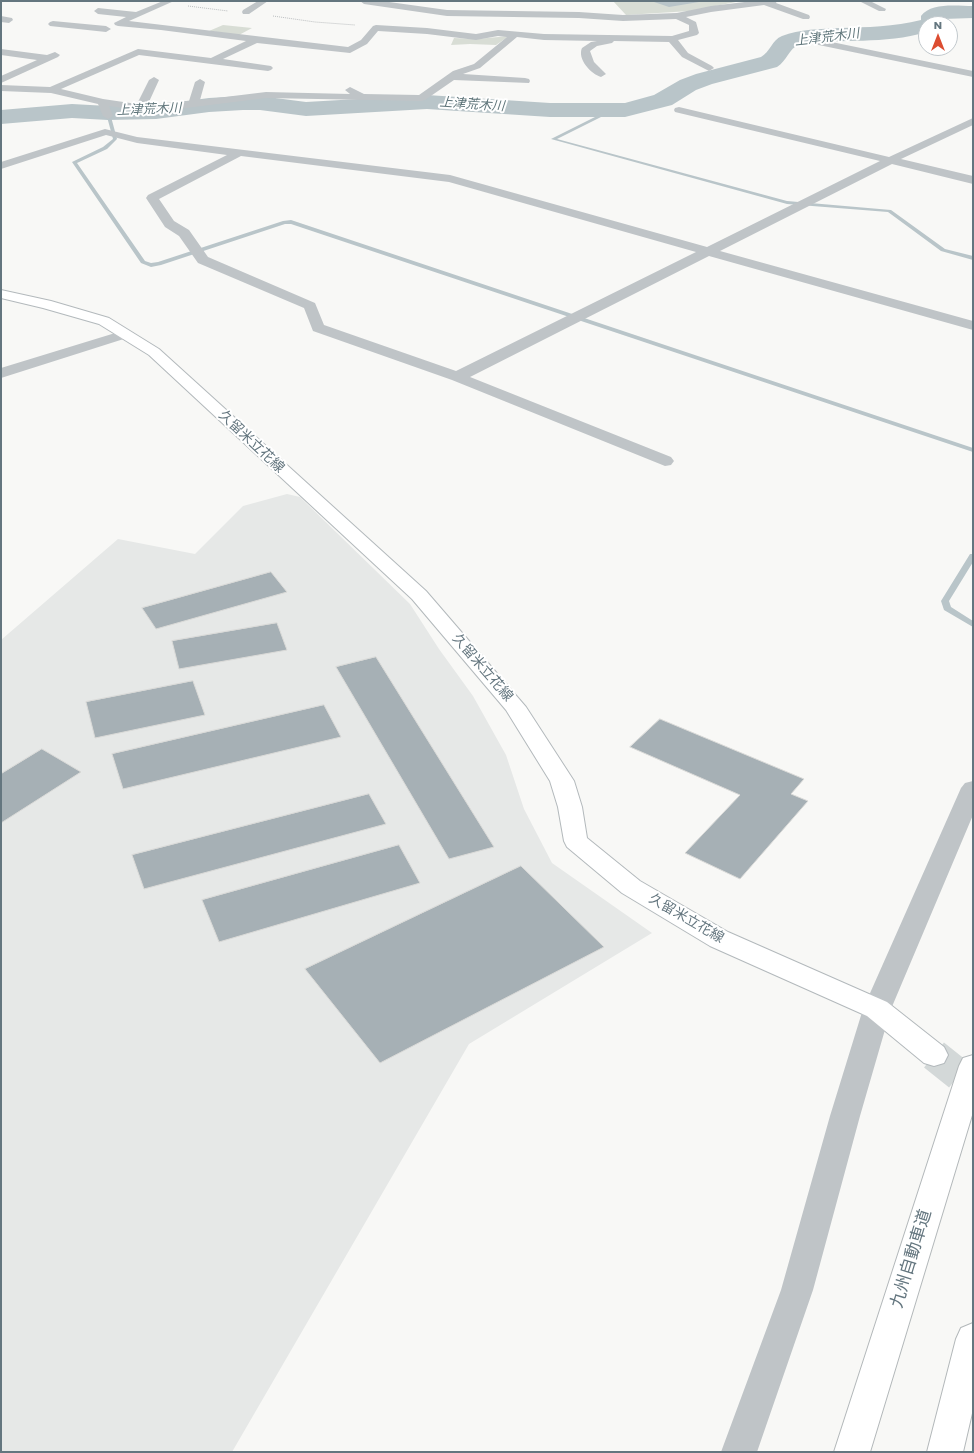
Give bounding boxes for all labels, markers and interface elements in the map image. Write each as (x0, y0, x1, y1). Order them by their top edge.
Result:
north arrow (918, 16, 958, 56)
text: N (934, 17, 942, 33)
water label: 上津荒木川 (794, 26, 860, 50)
water label: 上津荒木川 (439, 95, 505, 115)
water label: 上津荒木川 (116, 101, 182, 119)
street label: 久留米立花線 (215, 407, 287, 477)
street label: 久留米立花線 (448, 631, 516, 705)
street label: 久留米立花線 (645, 891, 727, 947)
street label: 九州自動車道 (887, 1207, 937, 1311)

